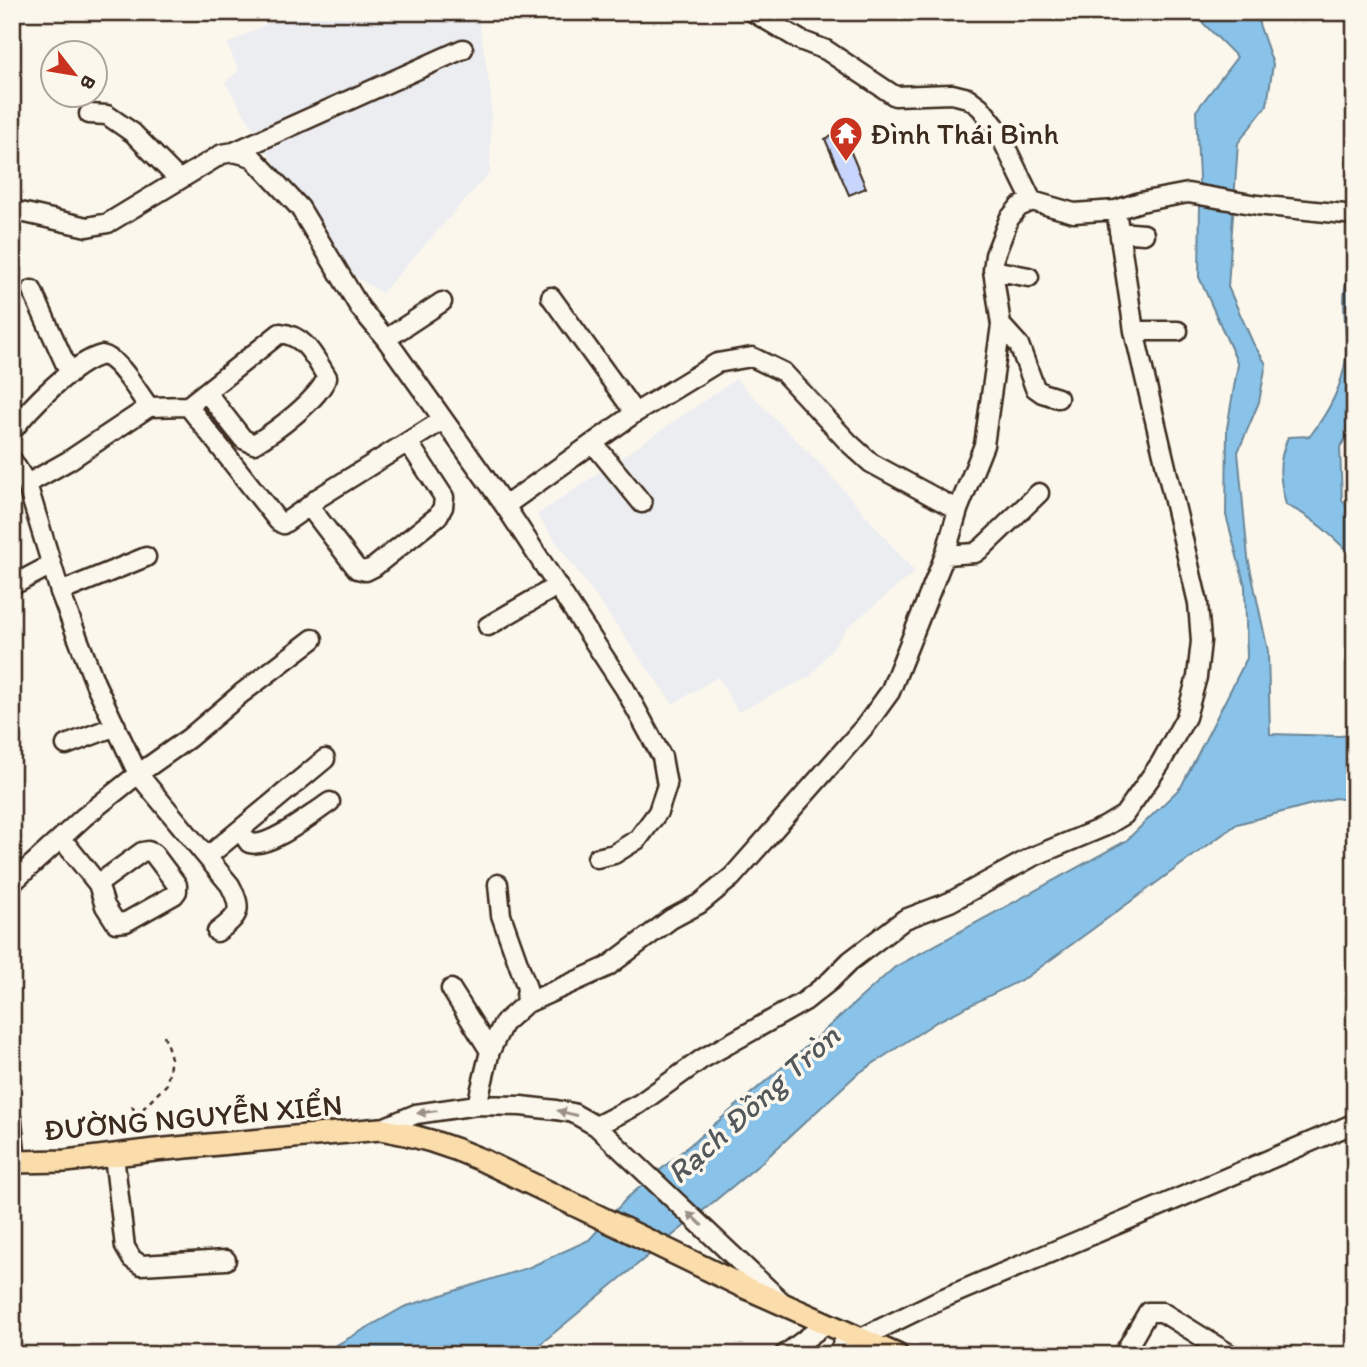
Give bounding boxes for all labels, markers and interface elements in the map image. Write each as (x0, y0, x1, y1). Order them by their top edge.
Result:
north arrow (38, 38, 108, 108)
text: B (75, 71, 101, 94)
temple icon: Đình Thái Bình (827, 114, 865, 163)
place label: Đình Thái Bình (870, 115, 1059, 152)
water label: Rạch Đồng Tròn (659, 1016, 847, 1192)
street label: ĐƯỜNG NGUYỄN XIỂN (42, 1086, 344, 1148)
one-way arrow (416, 1107, 438, 1118)
one-way arrow (556, 1107, 577, 1117)
one-way arrow (687, 1212, 704, 1228)

